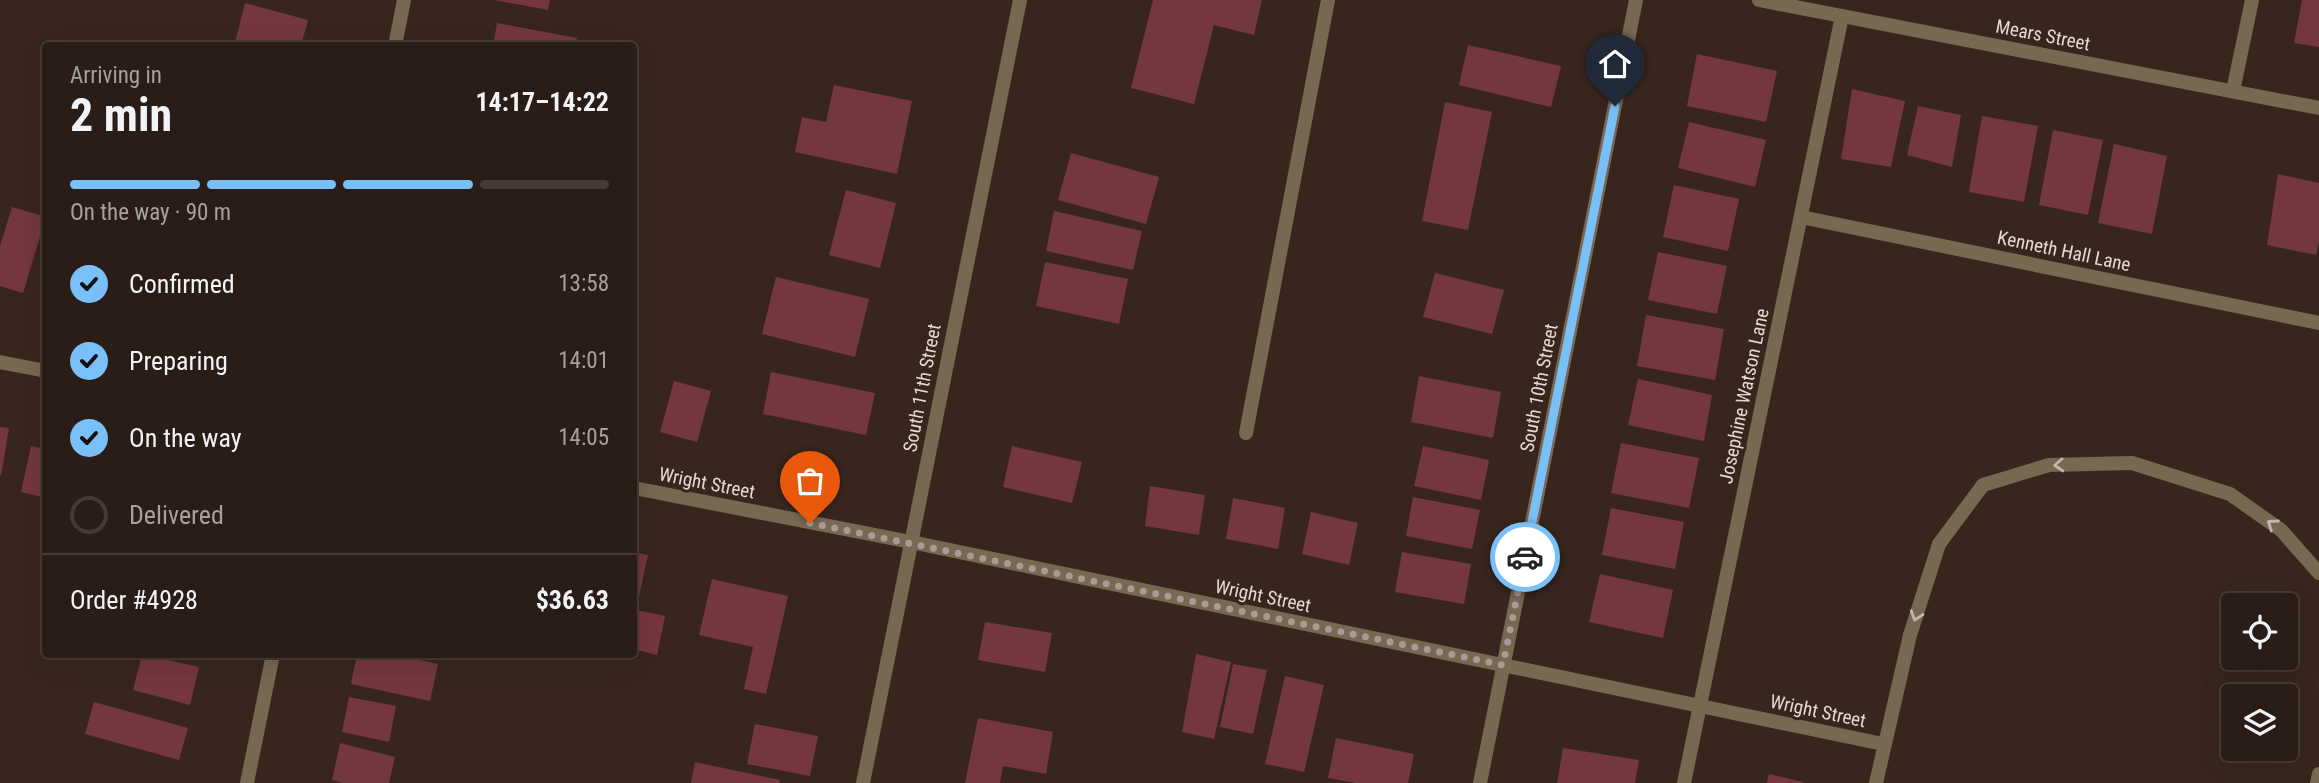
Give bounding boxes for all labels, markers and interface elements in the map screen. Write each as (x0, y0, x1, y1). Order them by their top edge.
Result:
street label: Mears Street (1994, 15, 2092, 55)
pin (1585, 34, 1645, 106)
icon: home (1596, 45, 1634, 83)
text: Arriving in (70, 62, 162, 89)
text: 14:17–14:22 (475, 87, 609, 117)
text: 2 min (70, 88, 172, 142)
text: On the way · 90 m (70, 199, 231, 226)
street label: Kenneth Hall Lane (1995, 226, 2133, 276)
icon: check (70, 265, 108, 303)
text: Confirmed (129, 269, 235, 299)
text: 13:58 (558, 270, 609, 297)
street label: Josephine Watson Lane (1714, 306, 1774, 486)
street label: South 11th Street (898, 322, 946, 454)
street label: South 10th Street (1515, 322, 1563, 454)
icon: check (70, 342, 108, 380)
text: Preparing (129, 346, 228, 376)
text: 14:01 (558, 347, 609, 374)
icon: check (70, 419, 108, 457)
text: On the way (129, 423, 242, 453)
text: 14:05 (558, 424, 609, 451)
pin (780, 451, 840, 523)
one-way arrow (2053, 458, 2064, 473)
street label: Wright Street (657, 462, 757, 504)
icon: bag (791, 462, 829, 500)
text: Delivered (129, 500, 224, 530)
one-way arrow (2267, 520, 2280, 532)
courier (1490, 522, 1560, 592)
icon: car (1506, 538, 1544, 576)
street label: Wright Street (1213, 575, 1313, 617)
text: Order #4928 (70, 585, 198, 615)
text: $36.63 (536, 585, 609, 615)
map controls (2221, 593, 2298, 761)
button: locate (2221, 593, 2298, 670)
one-way arrow (1910, 609, 1924, 621)
button: layers (2221, 684, 2298, 761)
street label: Wright Street (1768, 690, 1868, 732)

